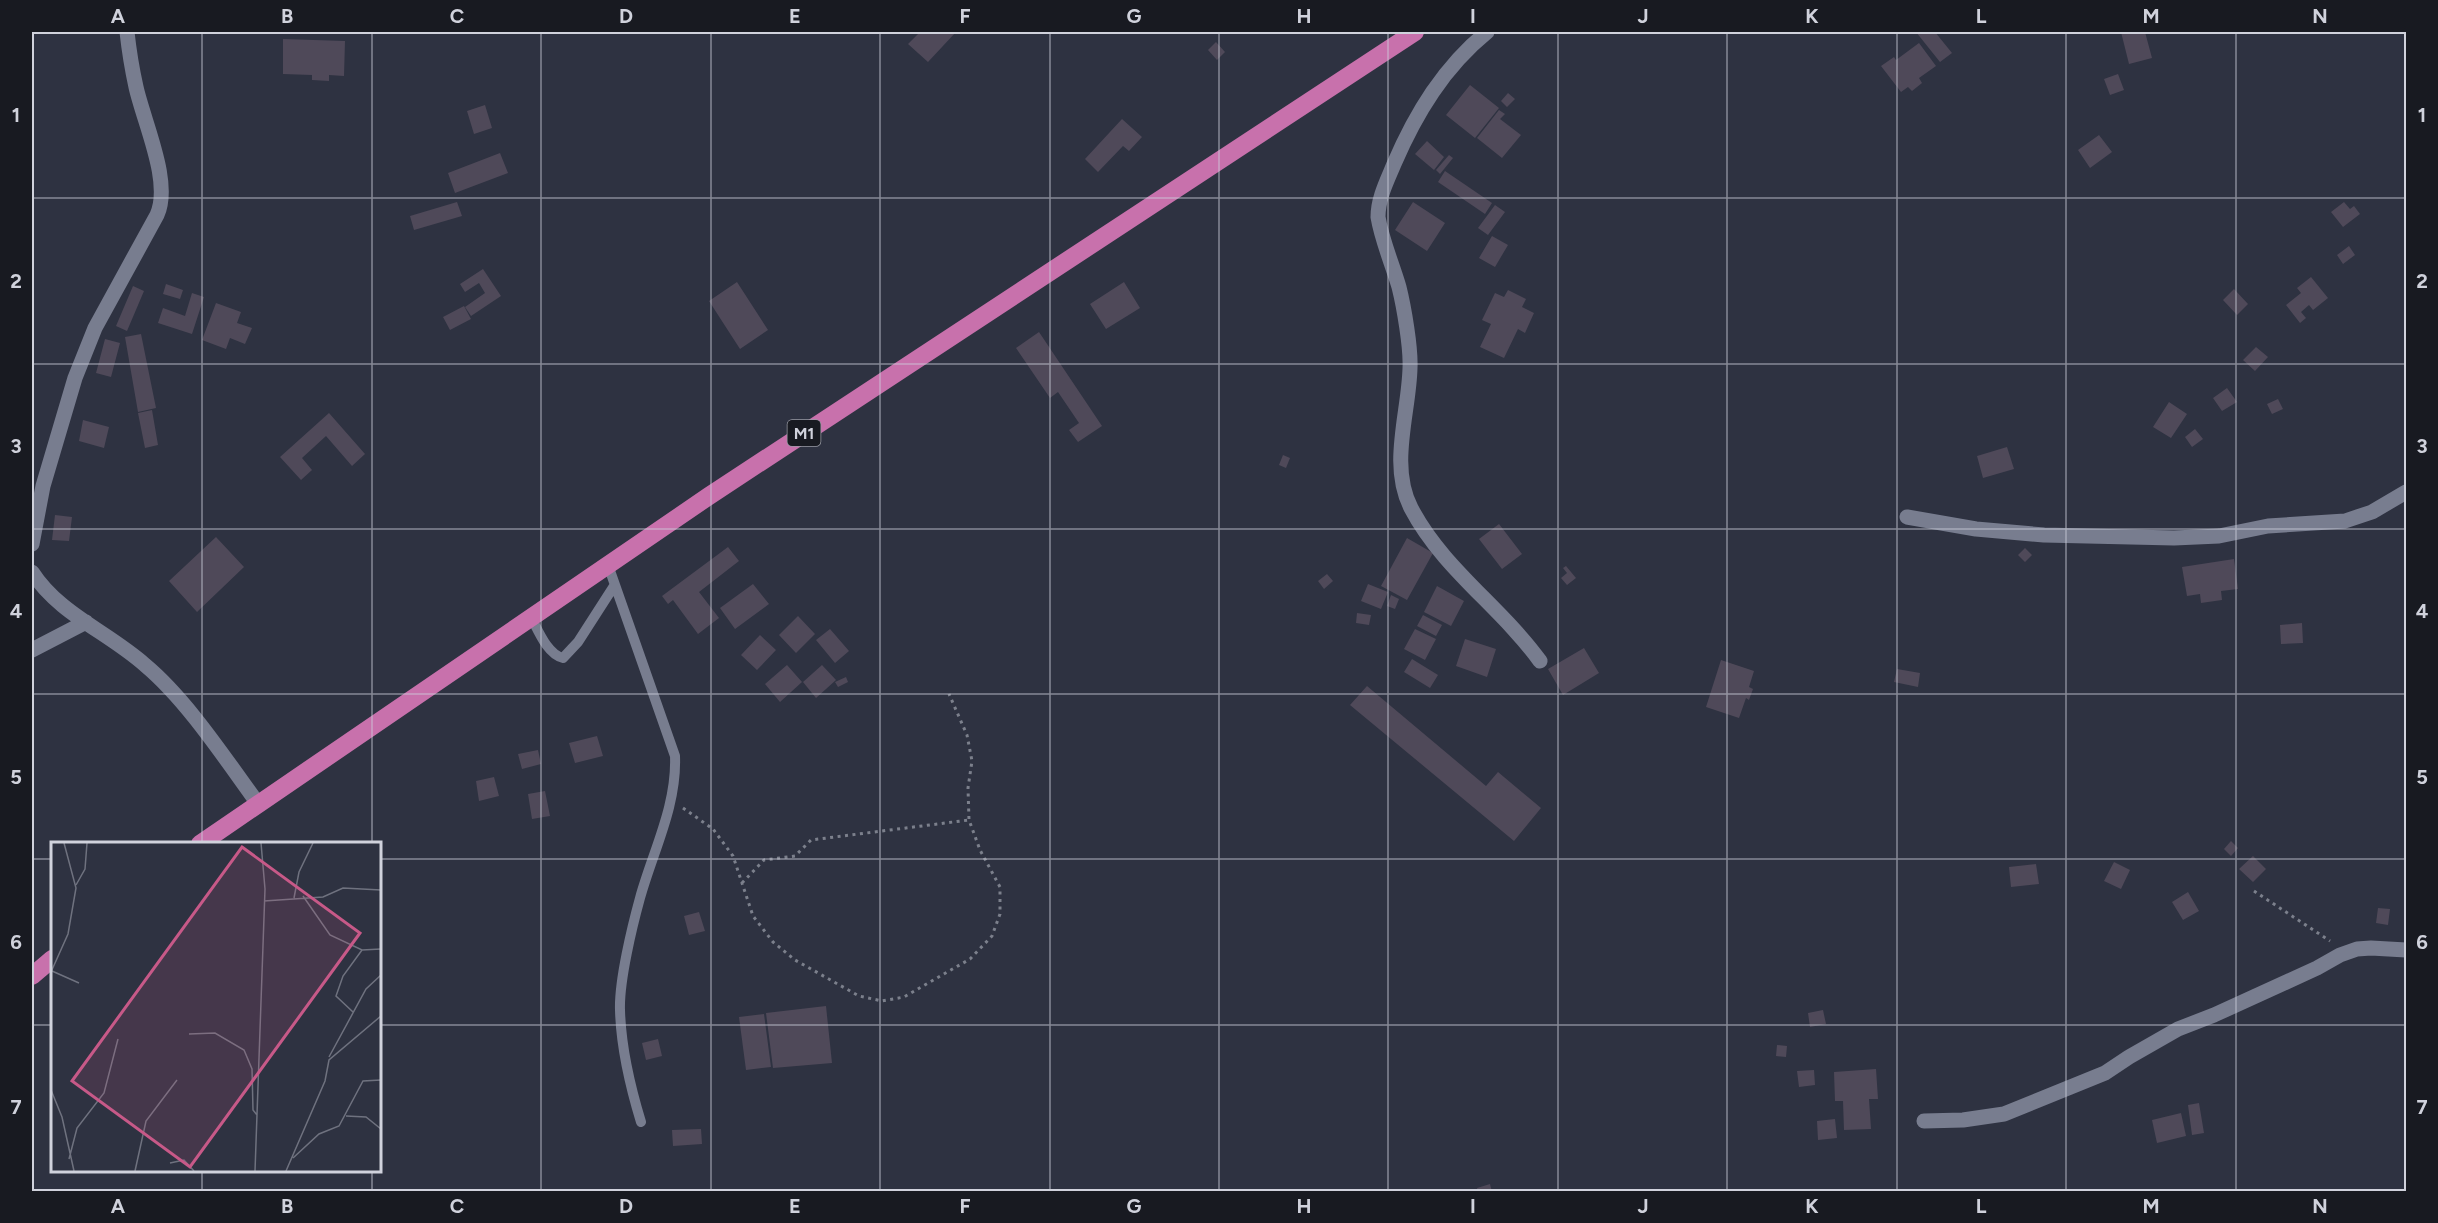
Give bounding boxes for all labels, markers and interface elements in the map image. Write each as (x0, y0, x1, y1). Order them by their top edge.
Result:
text: A (111, 4, 126, 28)
text: B (281, 4, 293, 28)
text: C (450, 4, 464, 28)
text: D (619, 4, 633, 28)
text: E (789, 4, 801, 28)
text: F (959, 4, 971, 28)
text: G (1127, 4, 1142, 28)
text: H (1297, 4, 1312, 28)
text: I (1470, 4, 1476, 28)
text: J (1637, 4, 1649, 28)
text: K (1805, 4, 1819, 28)
text: L (1976, 4, 1987, 28)
text: M (2142, 4, 2160, 28)
text: N (2312, 4, 2328, 28)
text: 1 (12, 103, 20, 127)
text: 1 (2418, 103, 2426, 127)
text: 2 (10, 269, 22, 293)
text: 2 (2416, 269, 2428, 293)
road number: M1 (788, 420, 820, 446)
text: 3 (10, 434, 22, 458)
text: 3 (2416, 434, 2428, 458)
text: 4 (10, 599, 23, 623)
text: 4 (2416, 599, 2429, 623)
text: 5 (10, 765, 22, 789)
text: 5 (2416, 765, 2428, 789)
inset map (51, 842, 381, 1172)
text: 6 (10, 930, 22, 954)
text: 6 (2416, 930, 2428, 954)
text: 7 (10, 1095, 22, 1119)
text: 7 (2416, 1095, 2428, 1119)
text: A (111, 1194, 126, 1218)
text: B (281, 1194, 293, 1218)
text: C (450, 1194, 464, 1218)
text: D (619, 1194, 633, 1218)
text: E (789, 1194, 801, 1218)
text: F (959, 1194, 971, 1218)
text: G (1127, 1194, 1142, 1218)
text: H (1297, 1194, 1312, 1218)
text: I (1470, 1194, 1476, 1218)
text: J (1637, 1194, 1649, 1218)
text: K (1805, 1194, 1819, 1218)
text: L (1976, 1194, 1987, 1218)
text: M (2142, 1194, 2160, 1218)
text: N (2312, 1194, 2328, 1218)

